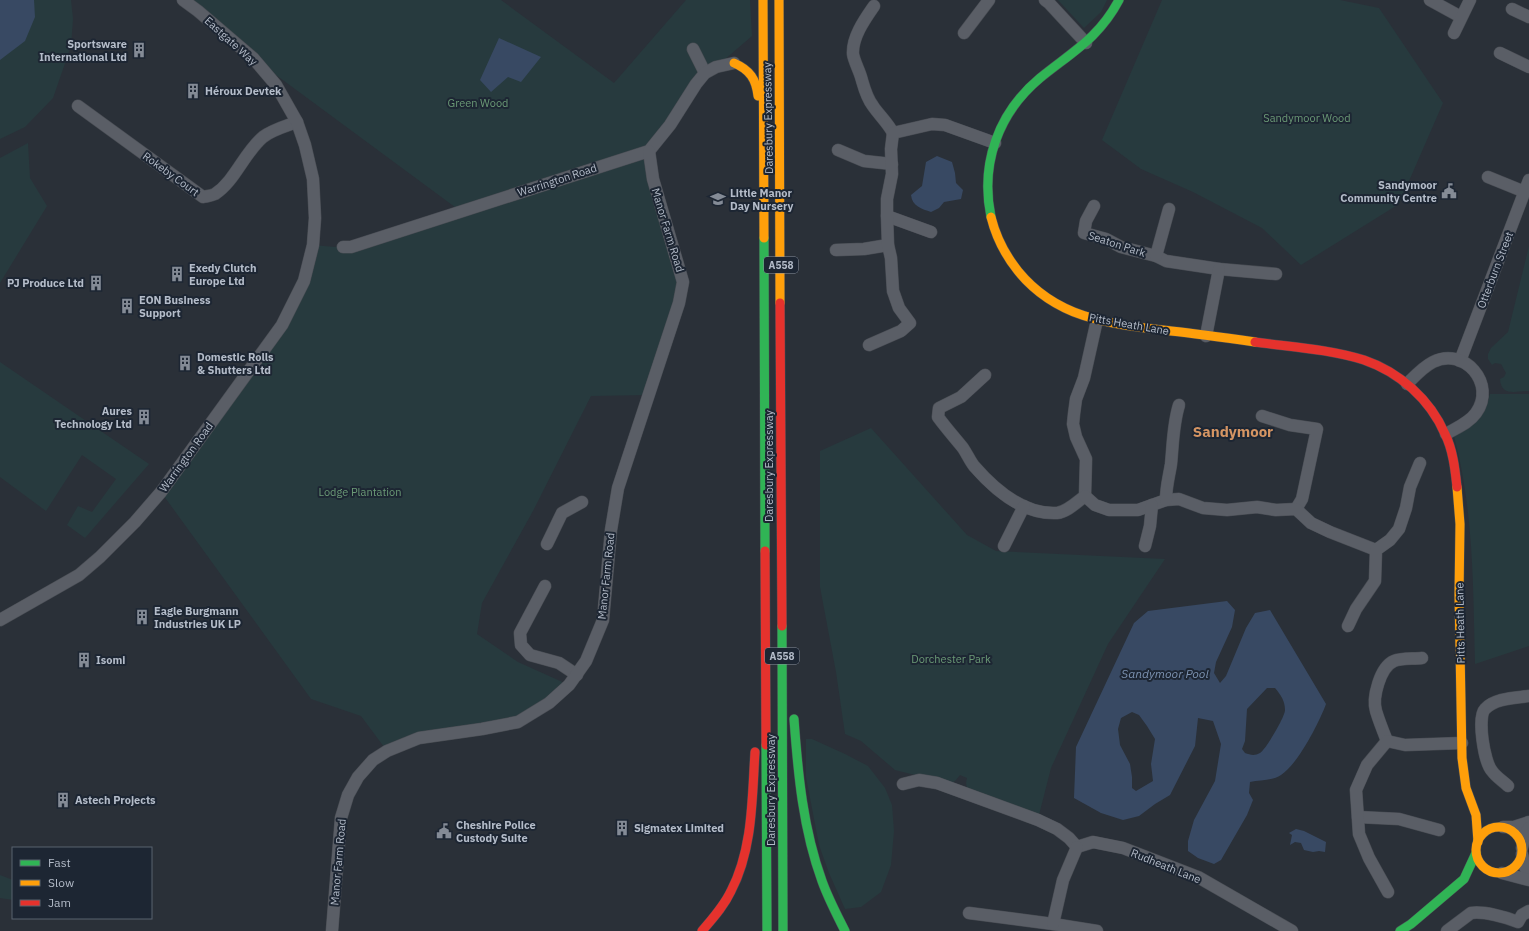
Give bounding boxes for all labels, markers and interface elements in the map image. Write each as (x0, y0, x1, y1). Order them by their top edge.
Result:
street label: Eastgate Way (202, 14, 261, 69)
place label: Sportsware International Ltd (39, 37, 127, 64)
building icon: Sportsware International Ltd (130, 41, 148, 59)
street label: Daresbury Expressway (760, 61, 776, 174)
building icon: Héroux Devtek (184, 82, 202, 100)
place label: Héroux Devtek (205, 84, 282, 98)
park label: Green Wood (448, 96, 508, 110)
park label: Sandymoor Wood (1263, 111, 1351, 125)
street label: Rokeby Court (140, 149, 202, 199)
street label: Warrington Road (516, 161, 598, 199)
place label: Sandymoor Community Centre (1340, 178, 1438, 205)
public building icon: Sandymoor Community Centre (1440, 182, 1458, 200)
street label: Manor Farm Road (649, 186, 687, 274)
place label: Little Manor Day Nursery (730, 186, 794, 213)
school or university icon: Little Manor Day Nursery (709, 190, 727, 208)
street label: Seaton Park (1087, 228, 1148, 260)
street label: Otterburn Street (1474, 229, 1516, 310)
road number: A558 (764, 257, 798, 273)
place label: Exedy Clutch Europe Ltd (189, 261, 256, 288)
building icon: Exedy Clutch Europe Ltd (168, 265, 186, 283)
building icon: PJ Produce Ltd (87, 274, 105, 292)
place label: PJ Produce Ltd (7, 276, 84, 290)
place label: EON Business Support (139, 293, 211, 320)
building icon: EON Business Support (118, 297, 136, 315)
street label: Pitts Heath Lane (1088, 310, 1170, 338)
place label: Domestic Rolls & Shutters Ltd (197, 350, 274, 377)
building icon: Domestic Rolls & Shutters Ltd (176, 354, 194, 372)
place label: Aures Technology Ltd (55, 404, 132, 431)
building icon: Aures Technology Ltd (135, 408, 153, 426)
street label: Daresbury Expressway (762, 409, 776, 522)
street label: Warrington Road (156, 419, 216, 495)
district label: Sandymoor (1193, 422, 1273, 441)
park label: Lodge Plantation (319, 485, 401, 499)
street label: Manor Farm Road (594, 532, 618, 620)
street label: Pitts Heath Lane (1452, 582, 1468, 664)
place label: Eagle Burgmann Industries UK LP (154, 604, 241, 631)
building icon: Eagle Burgmann Industries UK LP (133, 608, 151, 626)
road number: A558 (765, 648, 799, 664)
building icon: Isomi (75, 651, 93, 669)
park label: Dorchester Park (911, 652, 991, 666)
place label: Isomi (96, 653, 125, 667)
water label: Sandymoor Pool (1121, 666, 1209, 681)
street label: Daresbury Expressway (764, 733, 778, 846)
building icon: Astech Projects (54, 791, 72, 809)
place label: Astech Projects (75, 793, 156, 807)
street label: Manor Farm Road (327, 818, 349, 906)
place label: Cheshire Police Custody Suite (456, 818, 536, 845)
building icon: Sigmatex Limited (613, 819, 631, 837)
place label: Sigmatex Limited (634, 821, 724, 835)
public building icon: Cheshire Police Custody Suite (435, 822, 453, 840)
street label: Rudheath Lane (1129, 846, 1203, 886)
legend (12, 847, 152, 919)
text: Fast (48, 855, 71, 870)
text: Slow (48, 875, 74, 890)
text: Jam (48, 895, 71, 910)

